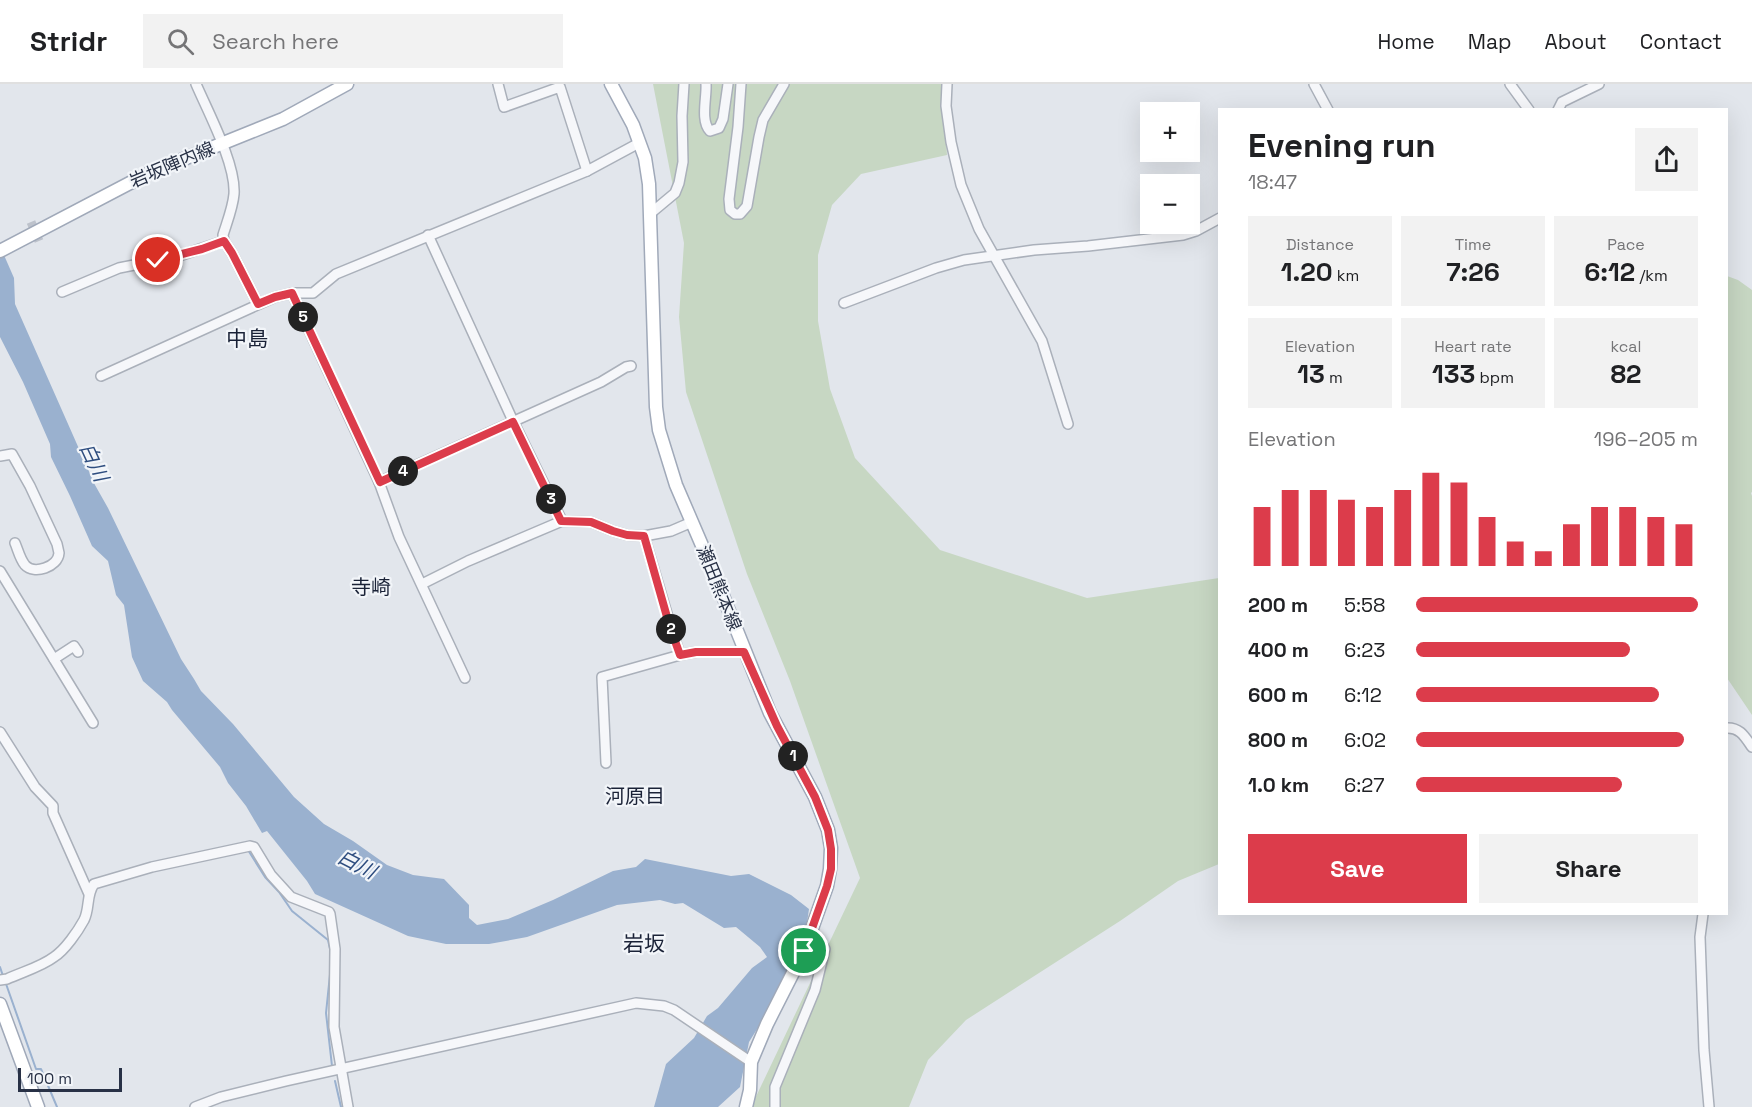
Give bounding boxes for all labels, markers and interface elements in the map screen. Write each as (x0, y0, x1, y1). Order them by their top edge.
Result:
search box (143, 14, 563, 68)
text: Stridr (30, 23, 107, 59)
icon: search (164, 25, 197, 58)
text: Search here (212, 27, 339, 55)
text: Home (1377, 28, 1435, 55)
text: Map (1468, 28, 1512, 55)
text: About (1545, 28, 1607, 55)
text: Contact (1640, 28, 1722, 55)
map controls (1140, 102, 1200, 234)
button: + (1140, 102, 1200, 162)
text: Evening run (1248, 125, 1436, 167)
button: share (1635, 128, 1698, 191)
street label: 岩坂陣内線 (126, 136, 218, 193)
text: 18:47 (1248, 169, 1297, 195)
button: − (1140, 174, 1200, 234)
pin (132, 234, 183, 285)
text: Distance (1286, 234, 1354, 255)
text: Time (1455, 234, 1491, 255)
text: Pace (1607, 234, 1645, 255)
icon: check (141, 243, 174, 276)
text: 1.20 (1281, 255, 1333, 289)
text: 7:26 (1446, 255, 1500, 289)
text: 6:12 (1584, 255, 1635, 289)
text: km (1333, 265, 1359, 286)
text: /km (1635, 265, 1668, 286)
pin: 5 (288, 302, 318, 332)
text: 5 (298, 306, 308, 327)
district label: 中島 (226, 325, 268, 352)
text: Elevation (1285, 336, 1355, 357)
text: Heart rate (1434, 336, 1512, 357)
text: kcal (1611, 336, 1641, 357)
text: 13 (1297, 357, 1325, 391)
text: 133 (1432, 357, 1475, 391)
text: 82 (1610, 357, 1642, 391)
text: m (1325, 367, 1343, 388)
text: bpm (1475, 367, 1514, 388)
text: Elevation (1248, 426, 1336, 452)
text: 196–205 m (1594, 426, 1698, 452)
water label: 白川 (74, 438, 115, 487)
pin: 4 (388, 456, 418, 486)
text: 4 (398, 460, 408, 481)
pin: 3 (536, 484, 566, 514)
text: 3 (546, 488, 556, 509)
street label: 瀬田熊本線 (692, 542, 747, 634)
district label: 寺崎 (351, 574, 391, 600)
text: 200 m (1248, 592, 1308, 618)
text: 5:58 (1344, 592, 1385, 618)
pin: 2 (656, 614, 686, 644)
text: 2 (666, 618, 676, 639)
text: 400 m (1248, 637, 1309, 663)
text: 6:23 (1344, 637, 1385, 663)
text: 600 m (1248, 682, 1308, 708)
text: 6:12 (1344, 682, 1382, 708)
text: 800 m (1248, 727, 1308, 753)
text: 6:02 (1344, 727, 1386, 753)
pin: 1 (778, 741, 808, 771)
text: 1 (789, 745, 797, 766)
text: 1.0 km (1248, 772, 1309, 798)
text: 6:27 (1344, 772, 1384, 798)
district label: 河原目 (605, 783, 665, 809)
button: Save (1248, 834, 1467, 903)
button: Share (1479, 834, 1698, 903)
water label: 白川 (333, 843, 383, 886)
pin (778, 925, 829, 976)
district label: 岩坂 (623, 930, 665, 957)
icon: arrive (787, 934, 820, 967)
scale bar (18, 1065, 122, 1092)
text: 100 m (27, 1068, 72, 1089)

